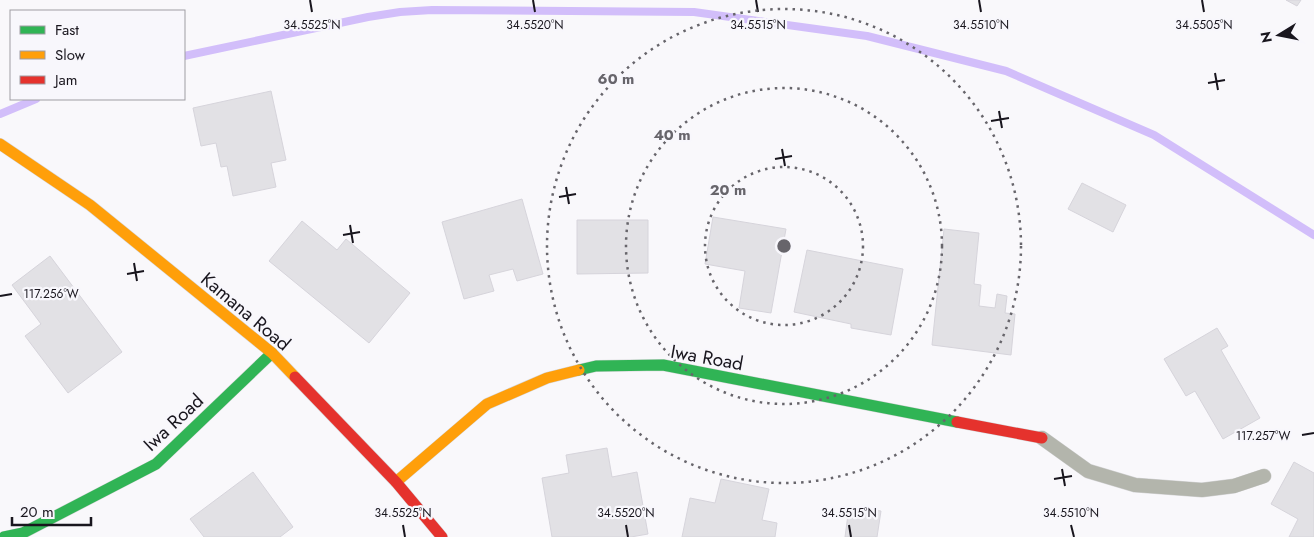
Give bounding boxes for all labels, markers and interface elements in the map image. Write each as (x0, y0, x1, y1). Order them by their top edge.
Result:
legend (10, 10, 185, 100)
north arrow (1254, 10, 1304, 60)
text: 34.5525°N (284, 16, 340, 34)
text: 34.5520°N (506, 16, 564, 34)
text: 34.5515°N (730, 16, 786, 34)
text: 34.5510°N (953, 16, 1009, 34)
text: 34.5505°N (1175, 16, 1233, 34)
text: Fast (55, 19, 79, 41)
text: N (1255, 30, 1277, 44)
text: Slow (55, 44, 86, 66)
text: 60 m (598, 68, 634, 90)
text: Jam (53, 69, 78, 91)
text: 40 m (653, 124, 691, 146)
text: 20 m (710, 179, 746, 201)
centre of rings (775, 237, 793, 255)
street label: Kamana Road (195, 266, 296, 357)
text: 117.256°W (23, 285, 79, 303)
street label: Iwa Road (668, 338, 745, 377)
street label: Iwa Road (137, 387, 209, 457)
text: 117.257°W (1236, 427, 1290, 445)
scale bar (12, 494, 91, 526)
text: 20 m (20, 501, 54, 523)
text: 34.5525°N (375, 504, 431, 522)
text: 34.5520°N (597, 504, 655, 522)
text: 34.5515°N (821, 504, 877, 522)
text: 34.5510°N (1043, 504, 1099, 522)

